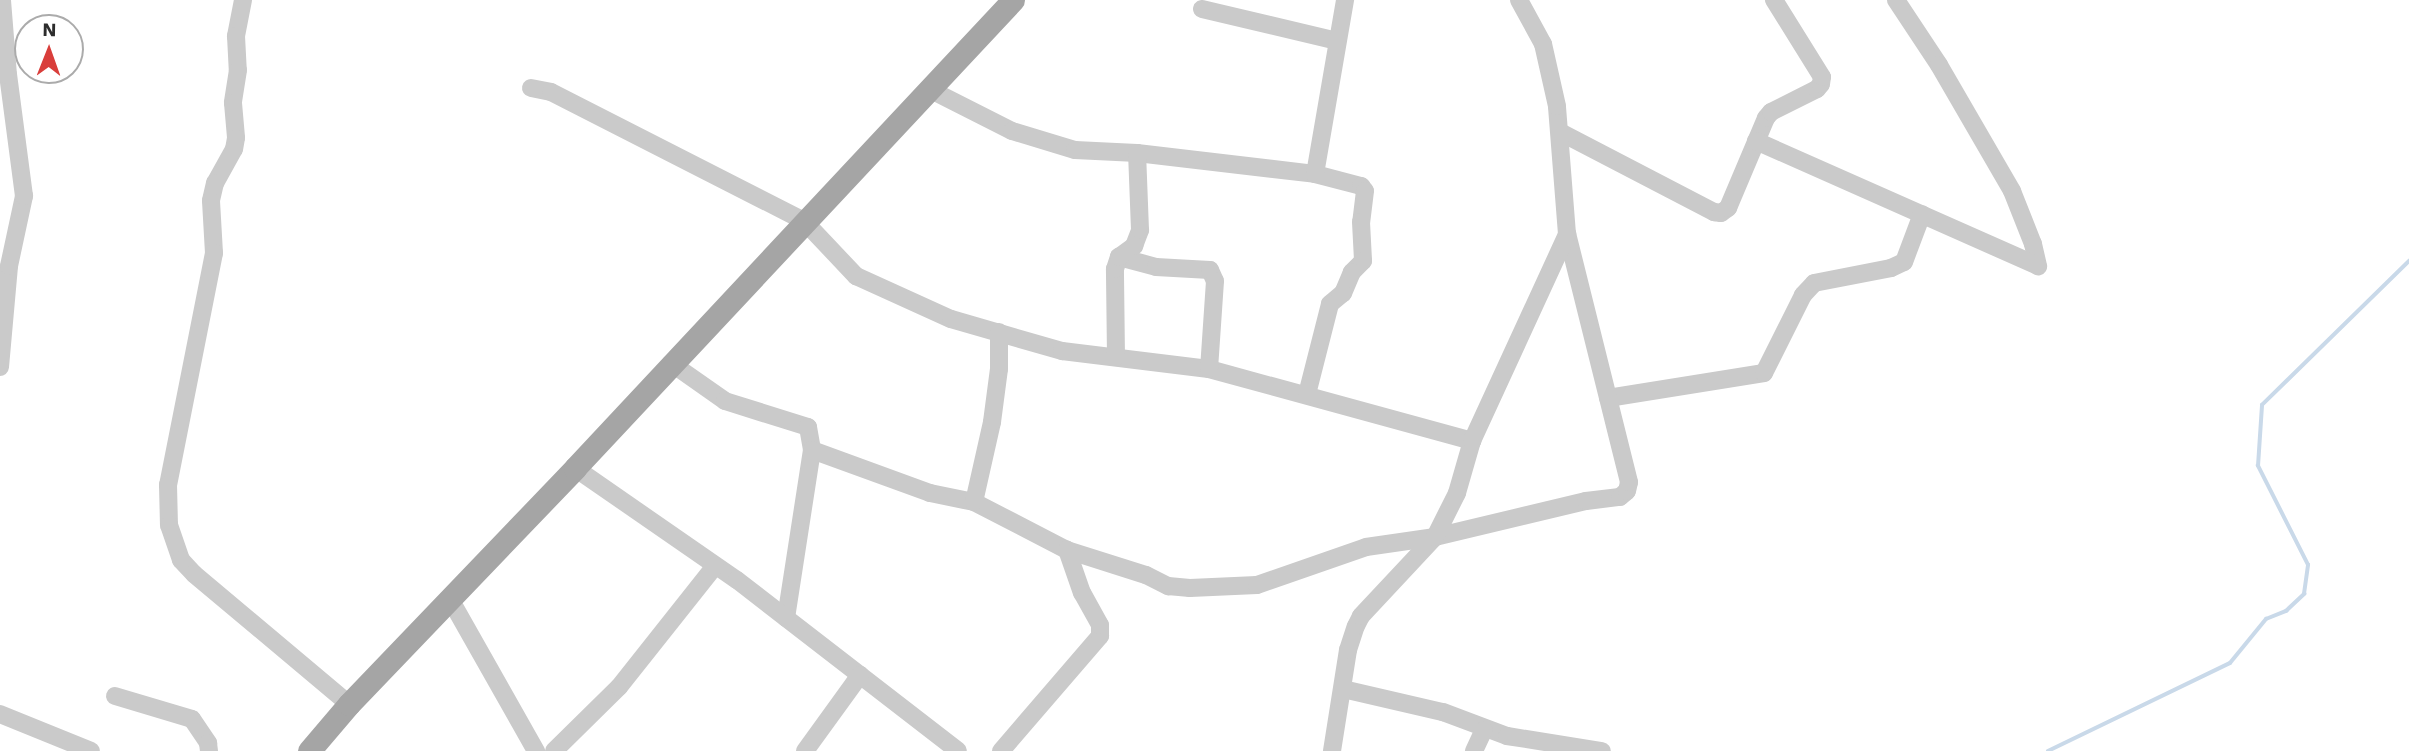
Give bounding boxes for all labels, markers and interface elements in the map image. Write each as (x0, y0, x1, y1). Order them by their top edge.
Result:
north arrow (14, 14, 84, 84)
text: N (42, 18, 57, 41)

